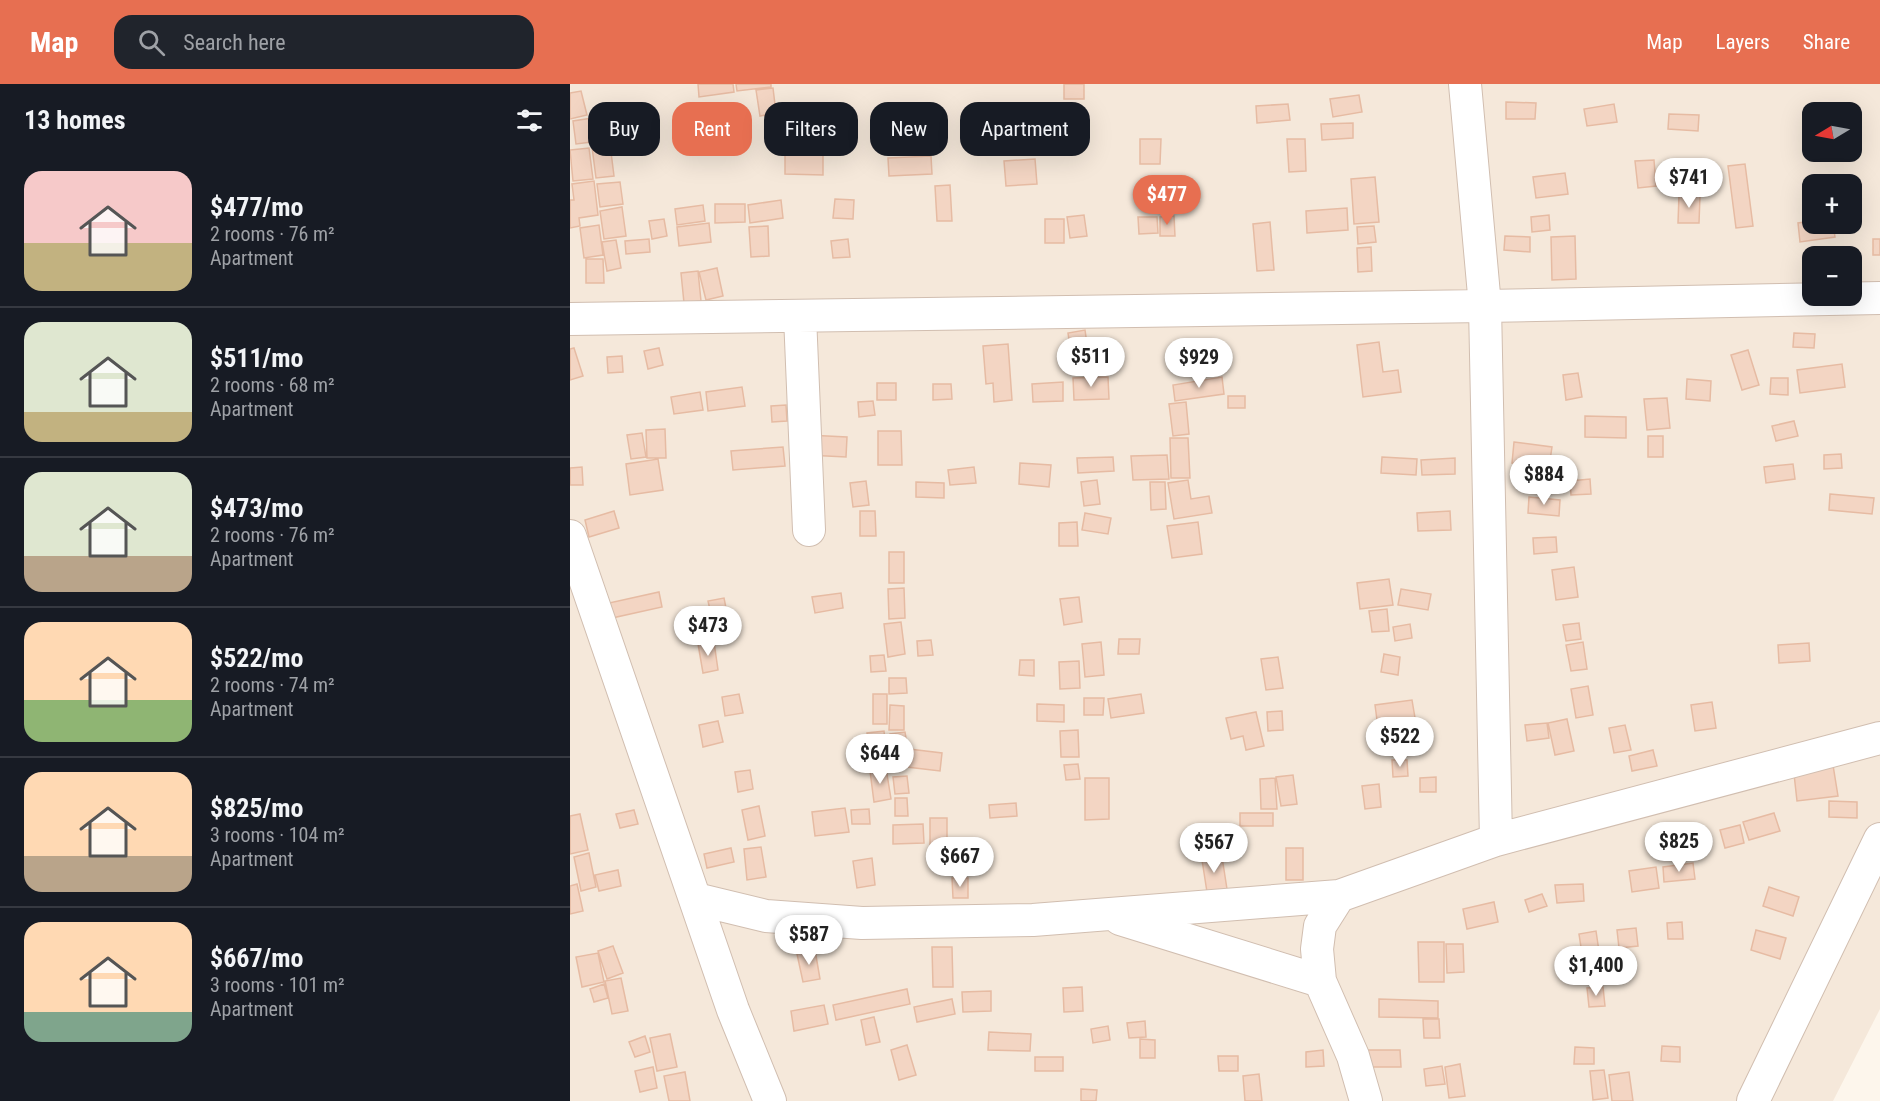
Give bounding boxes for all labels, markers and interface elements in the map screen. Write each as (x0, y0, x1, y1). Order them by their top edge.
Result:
search box (114, 15, 534, 69)
text: Map (30, 26, 78, 59)
icon: search (135, 26, 168, 59)
text: Search here (183, 30, 286, 55)
text: Map (1646, 30, 1683, 54)
text: Layers (1716, 30, 1770, 54)
text: Share (1803, 30, 1850, 54)
chip: Buy (588, 102, 660, 156)
chip: Rent (672, 102, 752, 156)
chip: Filters (764, 102, 858, 156)
chip: New (870, 102, 948, 156)
chip: Apartment (960, 102, 1090, 156)
north arrow (1802, 102, 1862, 162)
map controls (1802, 102, 1862, 306)
icon: filters (513, 104, 546, 137)
text: 13 homes (24, 105, 126, 135)
pin: $741 (1653, 158, 1725, 209)
text: $741 (1669, 165, 1709, 189)
button: + (1802, 174, 1862, 234)
pin: $477 (1131, 175, 1203, 226)
text: $477 (1147, 182, 1187, 206)
text: $477/mo (210, 192, 303, 222)
icon: home (72, 195, 144, 267)
text: 2 rooms · 76 m² (210, 222, 335, 246)
text: Apartment (210, 246, 294, 270)
button: − (1802, 246, 1862, 306)
pin: $511 (1055, 337, 1127, 388)
pin: $929 (1163, 338, 1235, 389)
text: $511/mo (210, 343, 303, 373)
text: $511 (1071, 344, 1111, 368)
text: $929 (1179, 345, 1219, 369)
icon: home (72, 346, 144, 418)
text: 2 rooms · 68 m² (210, 373, 335, 397)
text: Apartment (210, 397, 294, 421)
pin: $884 (1508, 455, 1580, 506)
text: $884 (1524, 462, 1564, 486)
text: $473/mo (210, 493, 303, 523)
icon: home (72, 496, 144, 568)
text: 2 rooms · 76 m² (210, 523, 335, 547)
text: Apartment (210, 547, 294, 571)
pin: $473 (672, 606, 744, 657)
text: $473 (688, 613, 728, 637)
text: $522/mo (210, 643, 303, 673)
icon: home (72, 646, 144, 718)
text: 2 rooms · 74 m² (210, 673, 335, 697)
text: Apartment (210, 697, 294, 721)
pin: $522 (1364, 717, 1436, 768)
text: $522 (1380, 724, 1420, 748)
pin: $644 (844, 734, 916, 785)
text: $644 (860, 741, 900, 765)
text: $825/mo (210, 793, 303, 823)
icon: home (72, 796, 144, 868)
pin: $825 (1643, 822, 1715, 873)
text: 3 rooms · 104 m² (210, 823, 345, 847)
pin: $567 (1178, 823, 1250, 874)
text: $825 (1659, 829, 1699, 853)
text: $567 (1194, 830, 1234, 854)
pin: $667 (924, 837, 996, 888)
text: $667 (940, 844, 980, 868)
text: Apartment (210, 847, 294, 871)
pin: $587 (773, 915, 845, 966)
text: $587 (789, 922, 829, 946)
text: $667/mo (210, 943, 303, 973)
icon: home (72, 946, 144, 1018)
pin: $1,400 (1547, 946, 1645, 997)
text: $1,400 (1568, 953, 1624, 977)
text: 3 rooms · 101 m² (210, 973, 345, 997)
text: Apartment (210, 997, 294, 1021)

